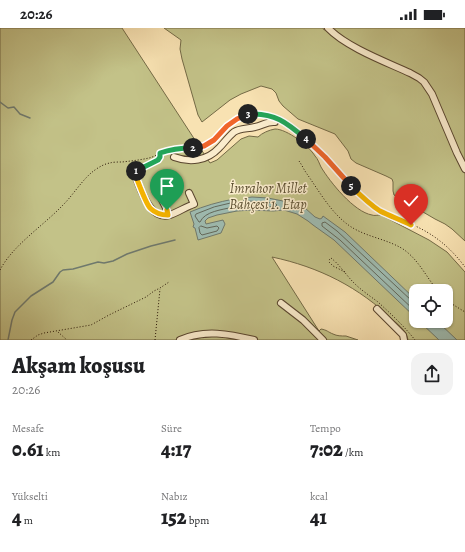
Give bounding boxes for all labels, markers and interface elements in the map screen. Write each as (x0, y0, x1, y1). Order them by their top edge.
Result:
text: 20:26 (20, 4, 53, 24)
pin: 3 (238, 104, 258, 124)
text: 3 (246, 106, 250, 121)
pin: 4 (296, 129, 316, 149)
text: 4 (303, 131, 309, 146)
pin: 2 (183, 138, 203, 158)
text: 2 (190, 140, 196, 155)
pin: 1 (126, 161, 146, 181)
text: 1 (134, 163, 138, 178)
pin (150, 169, 184, 210)
icon: arrive (156, 175, 178, 197)
pin: 5 (341, 176, 361, 196)
text: 5 (349, 178, 353, 193)
park label: İmrahor Millet Bahçesi 1. Etap (229, 179, 307, 214)
pin (394, 184, 428, 225)
icon: check (400, 190, 422, 212)
map controls (409, 284, 453, 328)
button: locate (409, 284, 453, 328)
text: Akşam koşusu (12, 351, 145, 381)
button: share (411, 353, 453, 395)
text: 20:26 (12, 381, 40, 398)
text: Mesafe (12, 421, 44, 436)
text: Süre (161, 421, 182, 436)
text: Tempo (310, 421, 341, 436)
text: 0.61 (12, 436, 44, 463)
text: 4:17 (161, 436, 191, 463)
text: 7:02 (310, 436, 343, 463)
text: km (44, 445, 60, 460)
text: /km (343, 445, 363, 460)
text: Yükselti (12, 489, 48, 504)
text: Nabız (161, 489, 188, 504)
text: kcal (310, 489, 328, 504)
text: 4 (12, 504, 22, 531)
text: 152 (161, 504, 187, 531)
text: 41 (310, 504, 327, 531)
text: m (22, 513, 33, 528)
text: bpm (187, 513, 209, 528)

